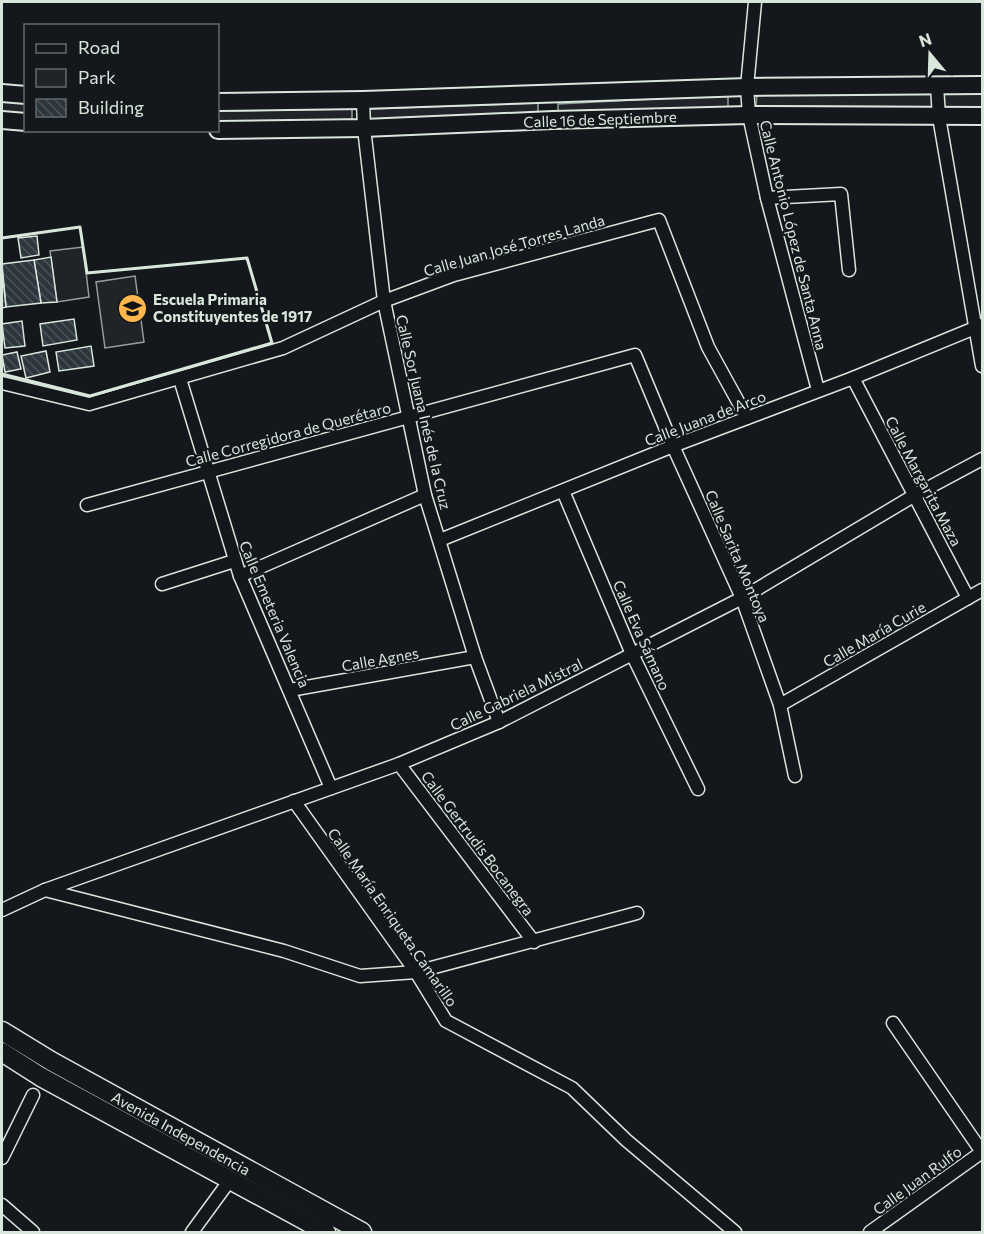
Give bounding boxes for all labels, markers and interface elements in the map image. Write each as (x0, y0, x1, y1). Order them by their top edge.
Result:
legend (24, 24, 219, 132)
north arrow (900, 24, 960, 84)
text: N (916, 28, 934, 50)
text: Road (78, 36, 120, 58)
text: Park (78, 66, 116, 88)
text: Building (78, 96, 144, 118)
street label: Calle 16 de Septiembre (523, 107, 677, 131)
street label: Calle Antonio López de Santa Anna (757, 118, 831, 352)
street label: Calle Juan José Torres Landa (421, 210, 607, 280)
place label: Escuela Primaria Constituyentes de 1917 (153, 290, 312, 325)
school or university icon: Escuela Primaria Constituyentes de 1917 (116, 292, 148, 324)
street label: Calle Sor Juana Inés de la Cruz (393, 313, 455, 511)
street label: Calle Juana de Arco (642, 387, 768, 449)
street label: Calle Corregidora de Querétaro (183, 398, 393, 470)
street label: Calle Margarita Maza (882, 413, 966, 549)
street label: Calle Sarita Montoya (702, 487, 774, 625)
street label: Calle Emeteria Valencia (236, 538, 314, 690)
street label: Calle Eva Sámano (610, 577, 674, 693)
street label: Calle María Curie (819, 597, 929, 671)
street label: Calle Agnes (340, 643, 420, 675)
street label: Calle Gabriela Mistral (447, 654, 585, 734)
street label: Calle Gertrudis Bocanegra (418, 767, 538, 919)
street label: Calle María Enriqueta Camarillo (324, 824, 462, 1010)
street label: Avenida Independencia (108, 1087, 254, 1179)
street label: Calle Juan Rulfo (869, 1142, 965, 1218)

